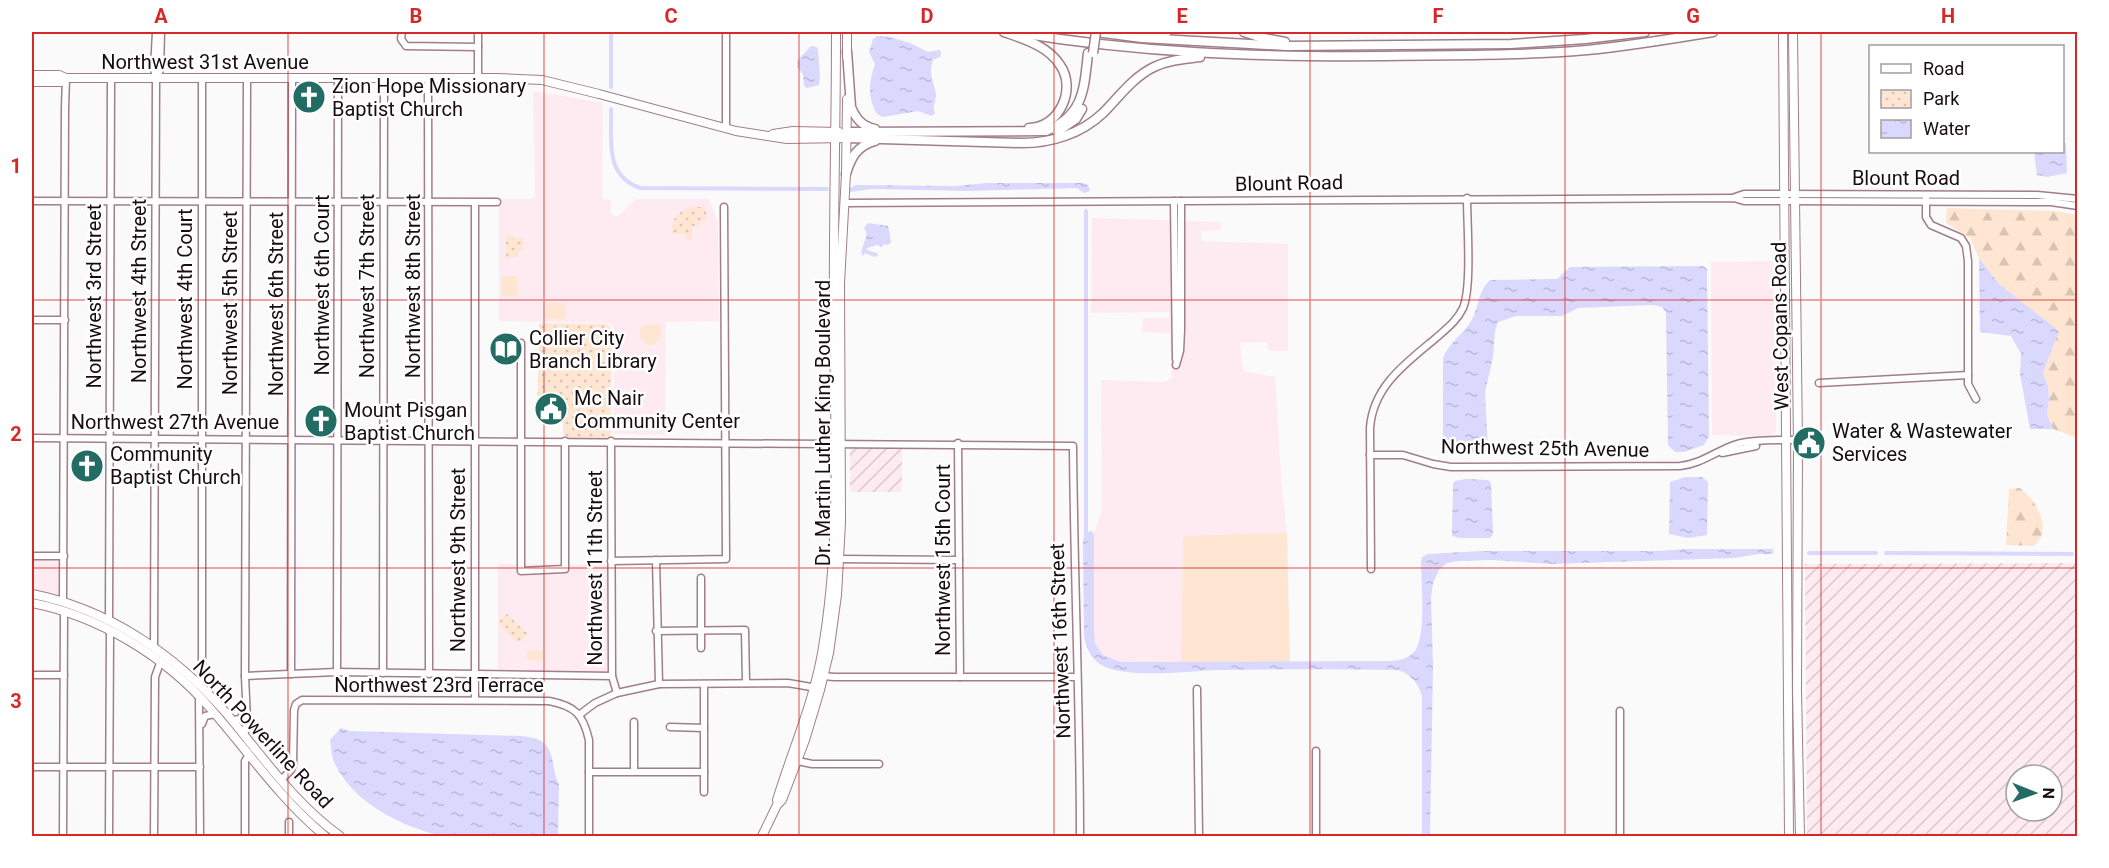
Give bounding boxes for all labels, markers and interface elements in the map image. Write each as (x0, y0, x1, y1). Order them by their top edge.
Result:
text: A (154, 4, 168, 28)
text: B (410, 4, 422, 28)
text: C (664, 4, 678, 28)
text: D (921, 4, 934, 28)
text: E (1176, 4, 1188, 28)
text: F (1433, 4, 1444, 28)
text: G (1686, 4, 1700, 28)
text: H (1941, 4, 1955, 28)
legend (1869, 45, 2064, 153)
street label: Northwest 31st Avenue (101, 50, 309, 74)
text: Road (1923, 58, 1964, 79)
place label: Zion Hope Missionary Baptist Church (332, 74, 527, 121)
church icon: Zion Hope Missionary Baptist Church (291, 79, 327, 115)
text: Park (1923, 88, 1960, 109)
text: Water (1923, 118, 1970, 139)
text: 1 (10, 154, 22, 178)
street label: Blount Road (1852, 166, 1960, 190)
street label: Blount Road (1235, 170, 1343, 196)
street label: Northwest 7th Street (355, 194, 379, 378)
street label: Northwest 8th Street (401, 194, 425, 378)
street label: Northwest 6th Court (310, 195, 334, 375)
street label: Northwest 4th Street (127, 199, 151, 383)
street label: Northwest 3rd Street (82, 204, 106, 388)
street label: Northwest 4th Court (173, 209, 197, 389)
street label: Northwest 5th Street (218, 211, 242, 395)
street label: Northwest 6th Street (264, 212, 288, 396)
street label: West Copans Road (1767, 241, 1793, 411)
street label: Dr. Martin Luther King Boulevard (811, 280, 835, 566)
place label: Collier City Branch Library (529, 326, 657, 373)
library icon: Collier City Branch Library (488, 331, 524, 367)
place label: Mc Nair Community Center (574, 386, 740, 433)
public building icon: Mc Nair Community Center (533, 391, 569, 427)
place label: Mount Pisgan Baptist Church (344, 398, 475, 445)
church icon: Mount Pisgan Baptist Church (303, 403, 339, 439)
street label: Northwest 27th Avenue (71, 410, 279, 434)
place label: Water & Wastewater Services (1832, 419, 2012, 466)
text: 2 (10, 422, 22, 446)
public building icon: Water & Wastewater Services (1791, 425, 1827, 461)
street label: Northwest 25th Avenue (1441, 434, 1649, 462)
place label: Community Baptist Church (110, 442, 241, 489)
church icon: Community Baptist Church (69, 448, 105, 484)
street label: Northwest 15th Court (931, 464, 955, 656)
street label: Northwest 9th Street (446, 468, 470, 652)
street label: Northwest 11th Street (583, 470, 607, 666)
street label: Northwest 16th Street (1045, 543, 1075, 739)
street label: North Powerline Road (188, 655, 338, 813)
street label: Northwest 23rd Terrace (334, 673, 544, 697)
text: 3 (10, 689, 22, 713)
north arrow (2004, 763, 2064, 823)
text: N (2039, 787, 2058, 799)

